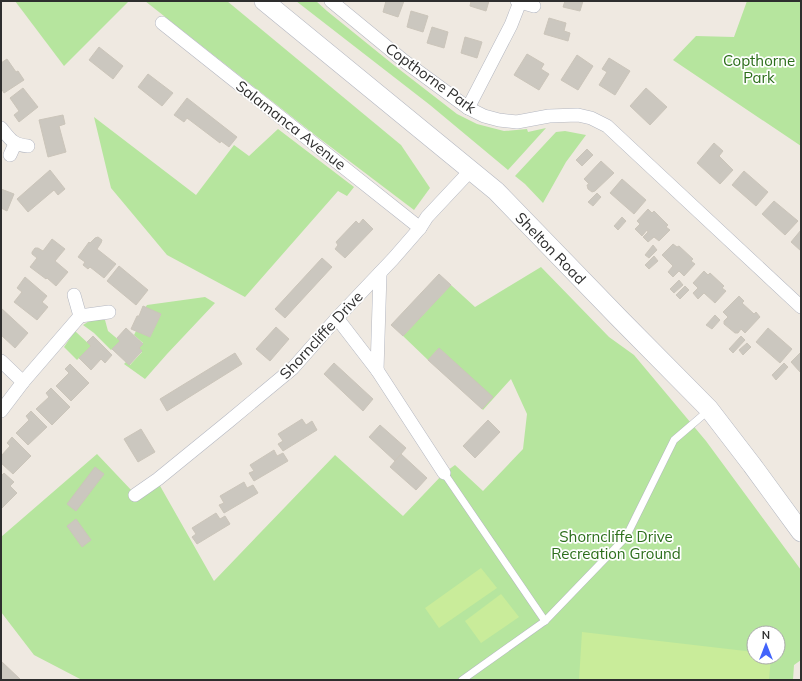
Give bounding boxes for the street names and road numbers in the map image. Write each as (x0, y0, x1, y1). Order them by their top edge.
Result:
street label: Copthorne Park (382, 39, 480, 118)
street label: Salamanca Avenue (232, 76, 350, 174)
street label: Shelton Road (512, 208, 590, 288)
street label: Shorncliffe Drive (275, 287, 367, 383)

